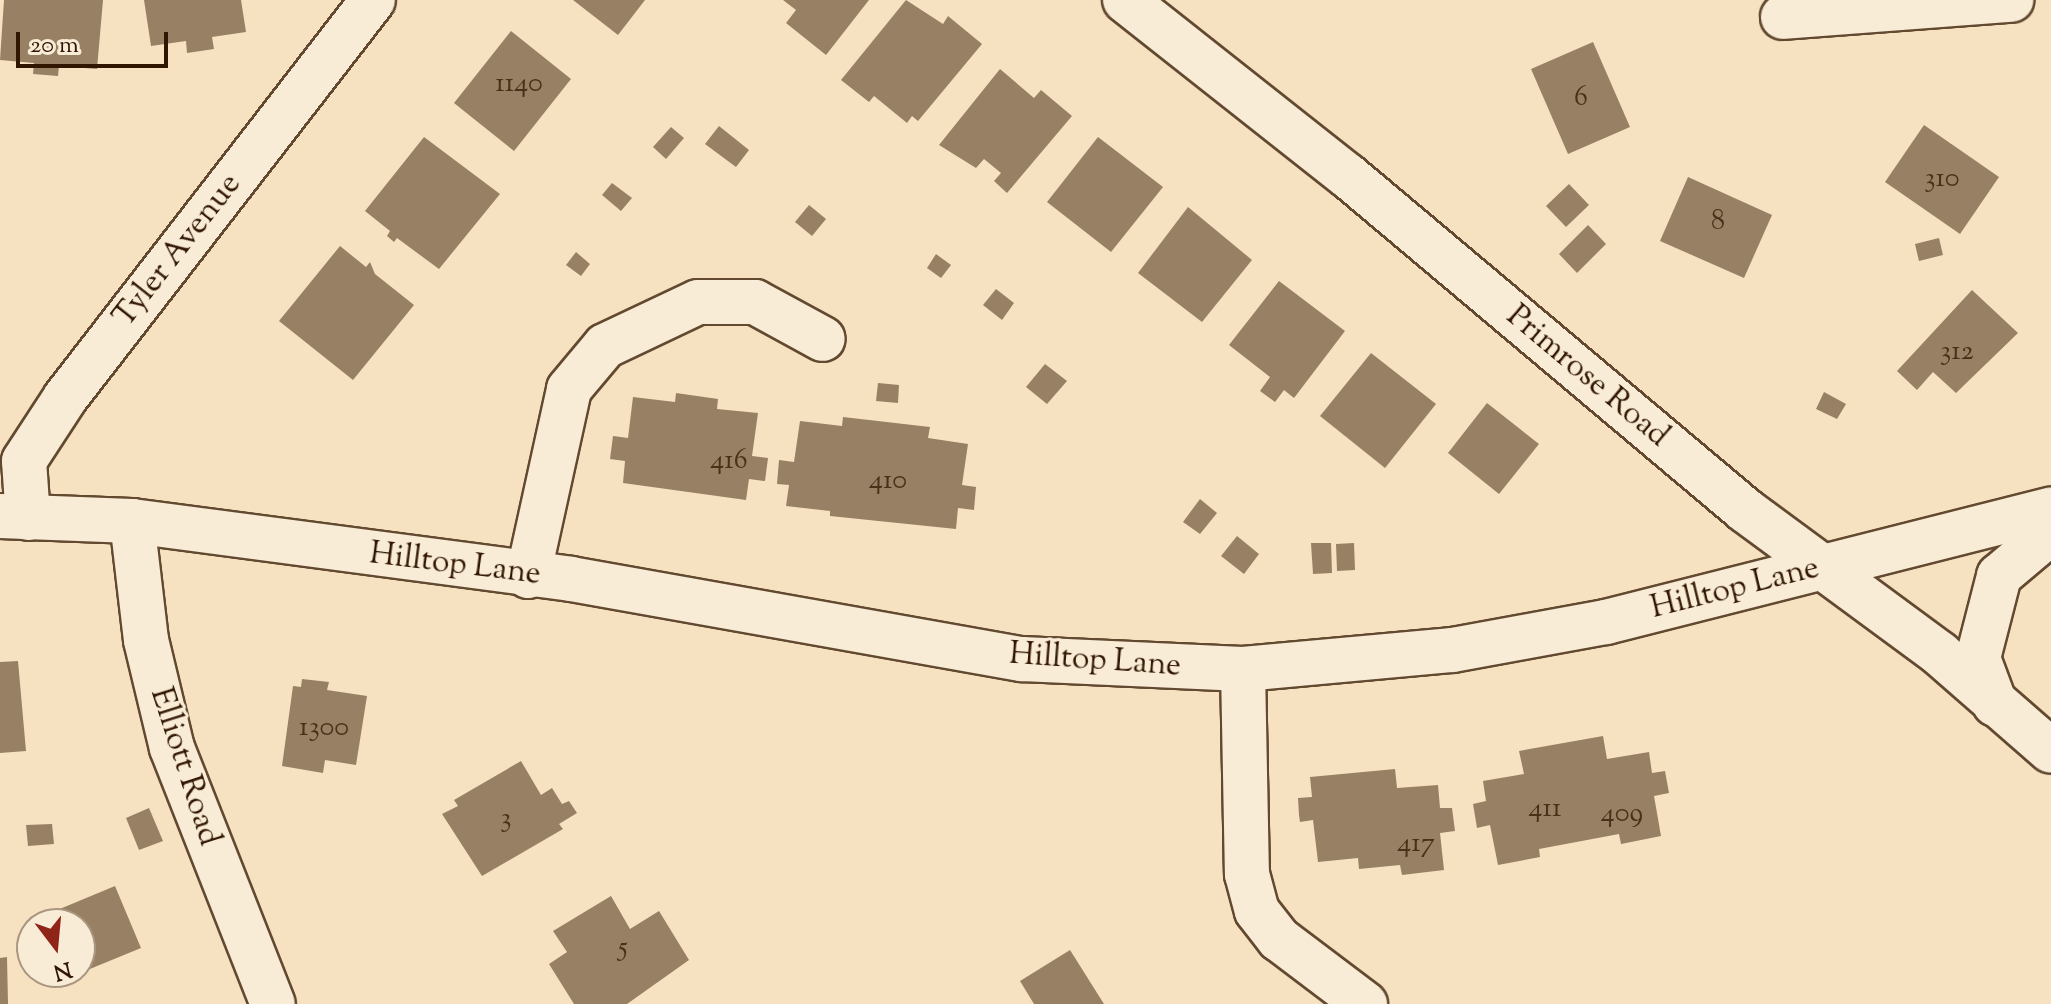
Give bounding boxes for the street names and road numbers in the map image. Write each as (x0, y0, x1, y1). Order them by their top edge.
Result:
street label: Tyler Avenue (106, 166, 250, 336)
street label: Primrose Road (1498, 298, 1676, 456)
street label: Hilltop Lane (367, 535, 543, 595)
street label: Hilltop Lane (1647, 550, 1823, 628)
street label: Hilltop Lane (1008, 636, 1182, 686)
street label: Elliott Road (140, 683, 228, 851)

